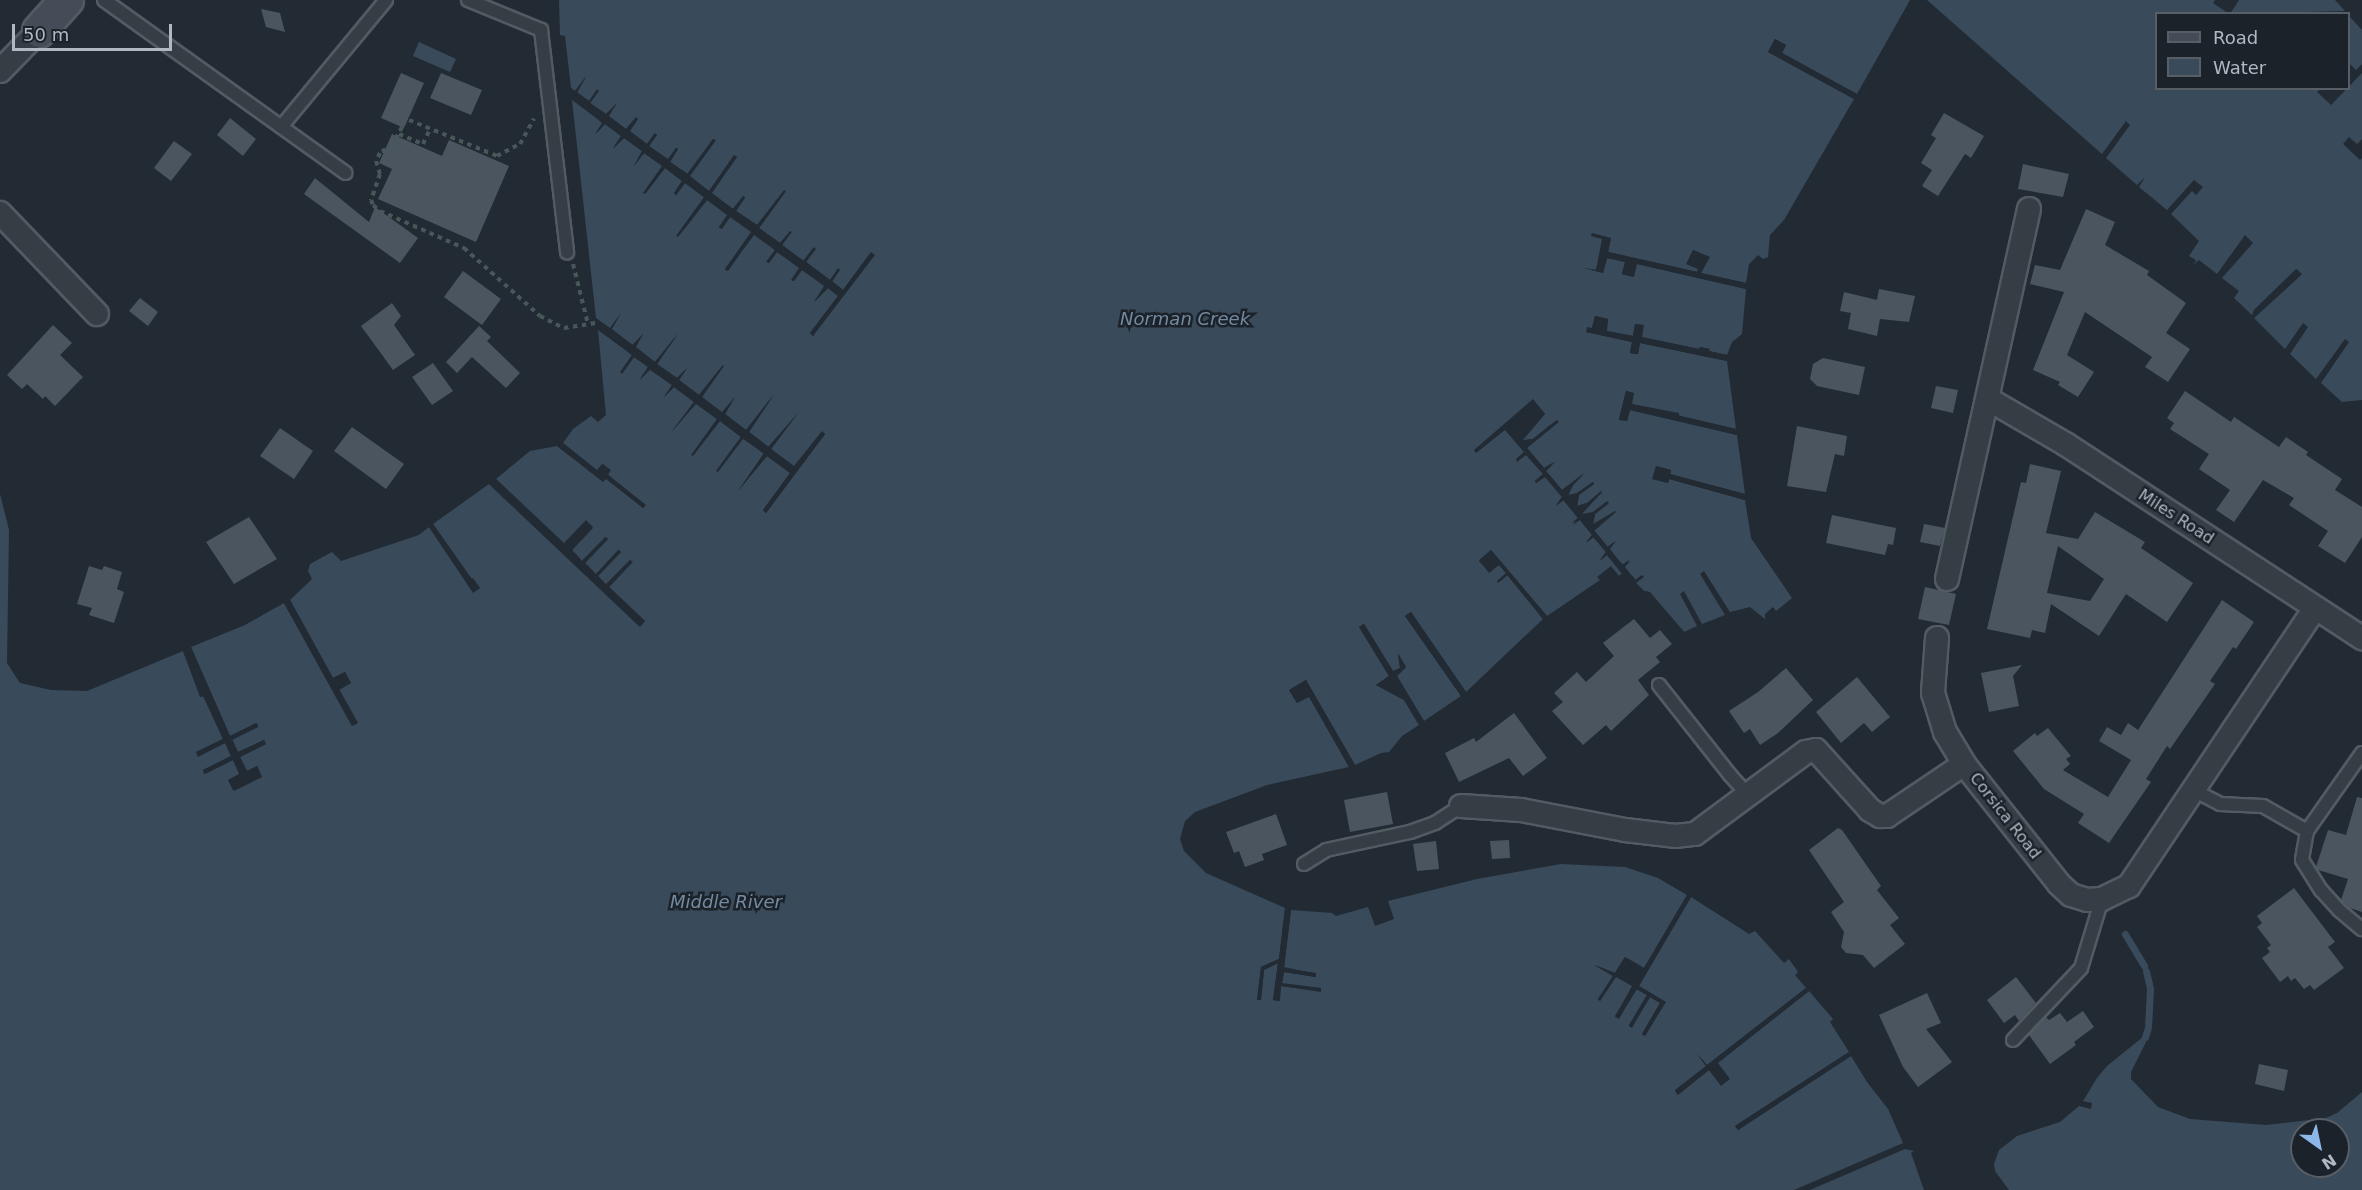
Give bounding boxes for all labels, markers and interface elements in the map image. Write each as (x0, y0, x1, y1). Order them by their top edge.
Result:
scale bar (15, 12, 176, 50)
legend (2155, 12, 2350, 90)
text: 50 m (23, 24, 69, 45)
text: Road (2213, 27, 2258, 48)
text: Water (2213, 57, 2266, 78)
water label: Norman Creek (1120, 308, 1250, 330)
street label: Miles Road (2135, 485, 2217, 549)
street label: Corsica Road (1965, 769, 2045, 863)
water label: Middle River (670, 891, 782, 913)
north arrow (2290, 1118, 2350, 1178)
text: N (2318, 1150, 2340, 1173)

